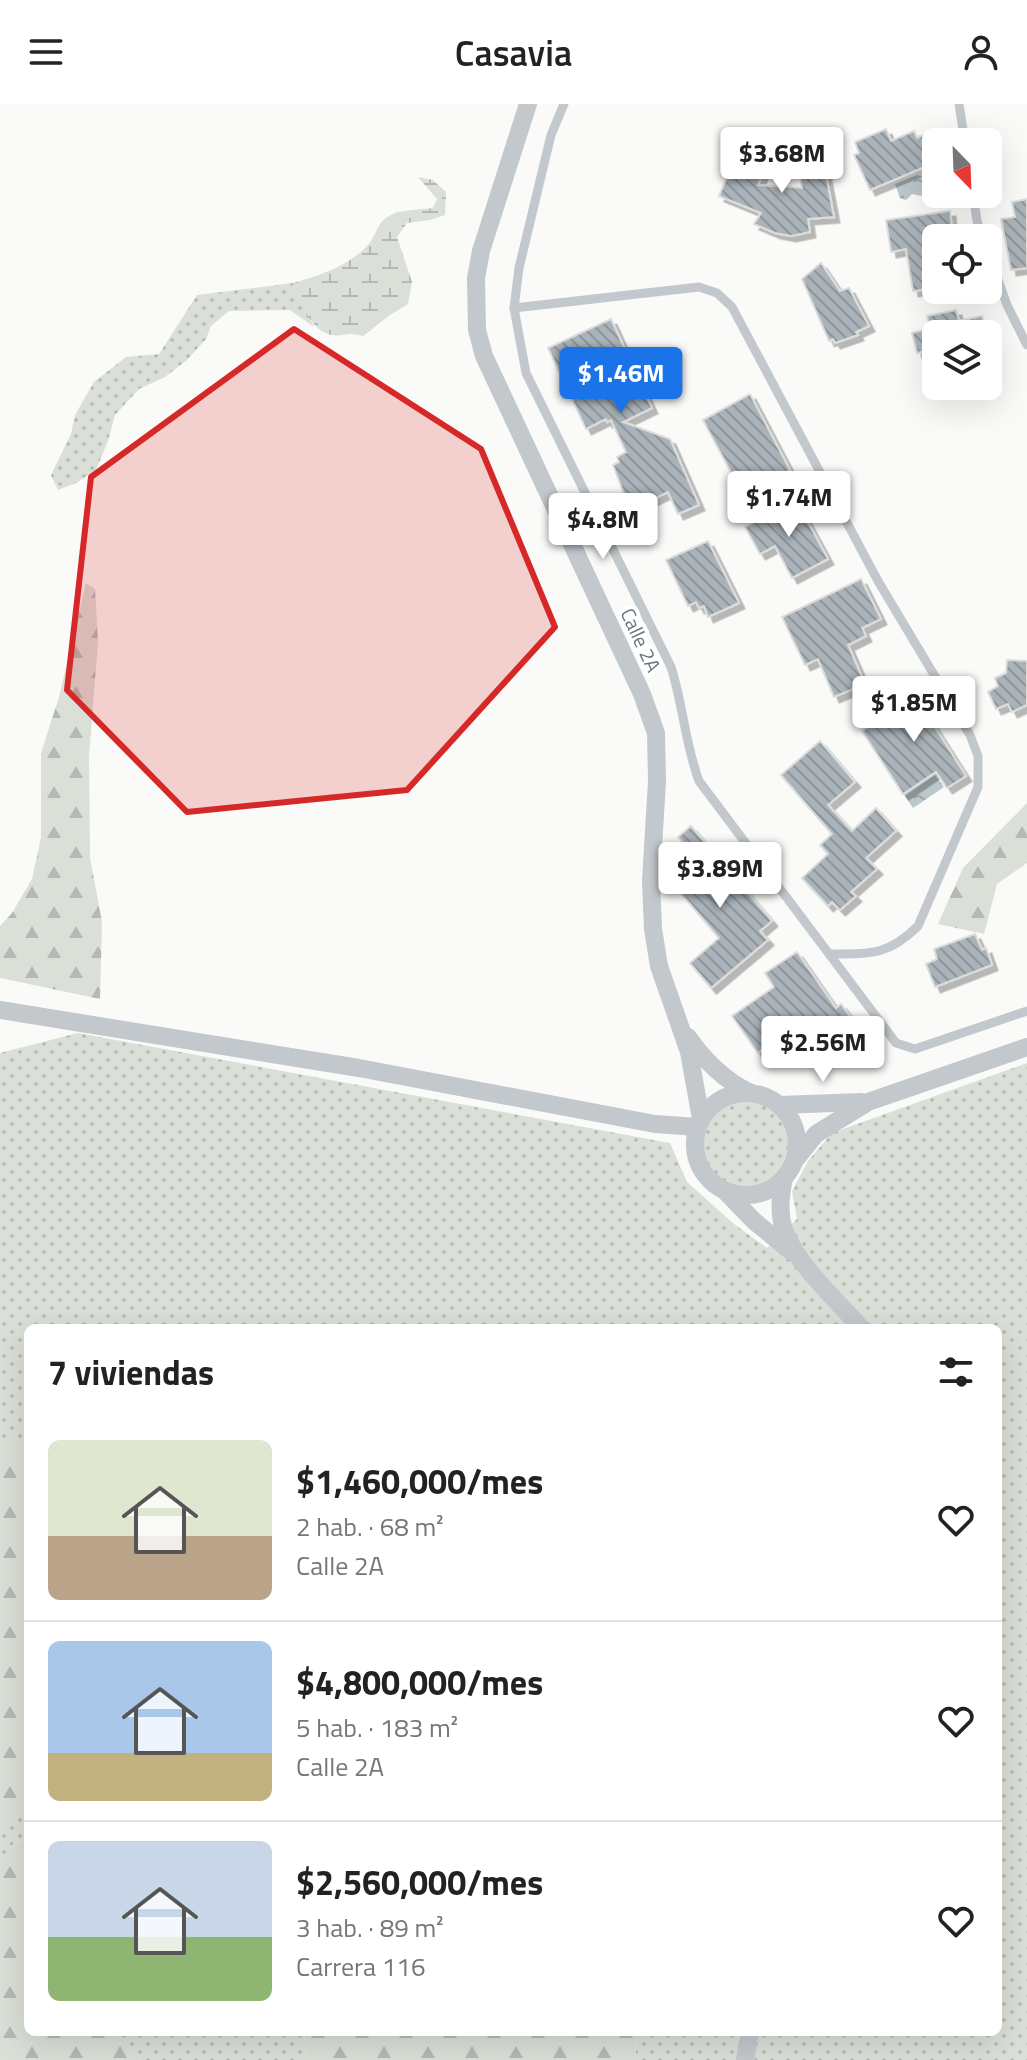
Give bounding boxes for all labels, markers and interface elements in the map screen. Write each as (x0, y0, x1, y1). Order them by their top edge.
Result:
text: Casavia (455, 25, 572, 80)
icon: menu (24, 30, 68, 74)
icon: person (959, 30, 1003, 74)
pin: $3.68M (717, 127, 847, 195)
north arrow (922, 128, 1002, 208)
map controls (922, 128, 1002, 400)
text: $3.68M (738, 133, 826, 172)
button: locate (922, 224, 1002, 304)
button: layers (922, 320, 1002, 400)
pin: $1.46M (556, 347, 686, 415)
text: $1.46M (577, 353, 665, 392)
pin: $1.74M (724, 471, 854, 539)
text: $1.74M (745, 477, 833, 516)
pin: $4.8M (547, 493, 659, 561)
text: $4.8M (567, 499, 639, 538)
street label: Calle 2A (613, 603, 669, 677)
pin: $1.85M (849, 676, 979, 744)
text: $1.85M (870, 682, 958, 721)
pin: $3.89M (655, 842, 785, 910)
text: $3.89M (676, 848, 764, 887)
pin: $2.56M (758, 1016, 888, 1084)
text: $2.56M (779, 1022, 867, 1061)
text: 7 viviendas (48, 1346, 214, 1398)
icon: filters (934, 1350, 978, 1394)
text: $1,460,000/mes (296, 1455, 543, 1507)
icon: home (112, 1472, 208, 1568)
icon: heart (934, 1498, 978, 1542)
text: 2 hab. · 68 m² (296, 1507, 444, 1546)
text: Calle 2A (296, 1546, 384, 1585)
text: $4,800,000/mes (296, 1656, 543, 1708)
icon: home (112, 1673, 208, 1769)
icon: heart (934, 1699, 978, 1743)
text: 5 hab. · 183 m² (296, 1708, 458, 1747)
text: Calle 2A (296, 1747, 384, 1786)
text: $2,560,000/mes (296, 1856, 543, 1908)
icon: home (112, 1873, 208, 1969)
icon: heart (934, 1899, 978, 1943)
text: 3 hab. · 89 m² (296, 1908, 444, 1947)
text: Carrera 116 (296, 1947, 425, 1986)

